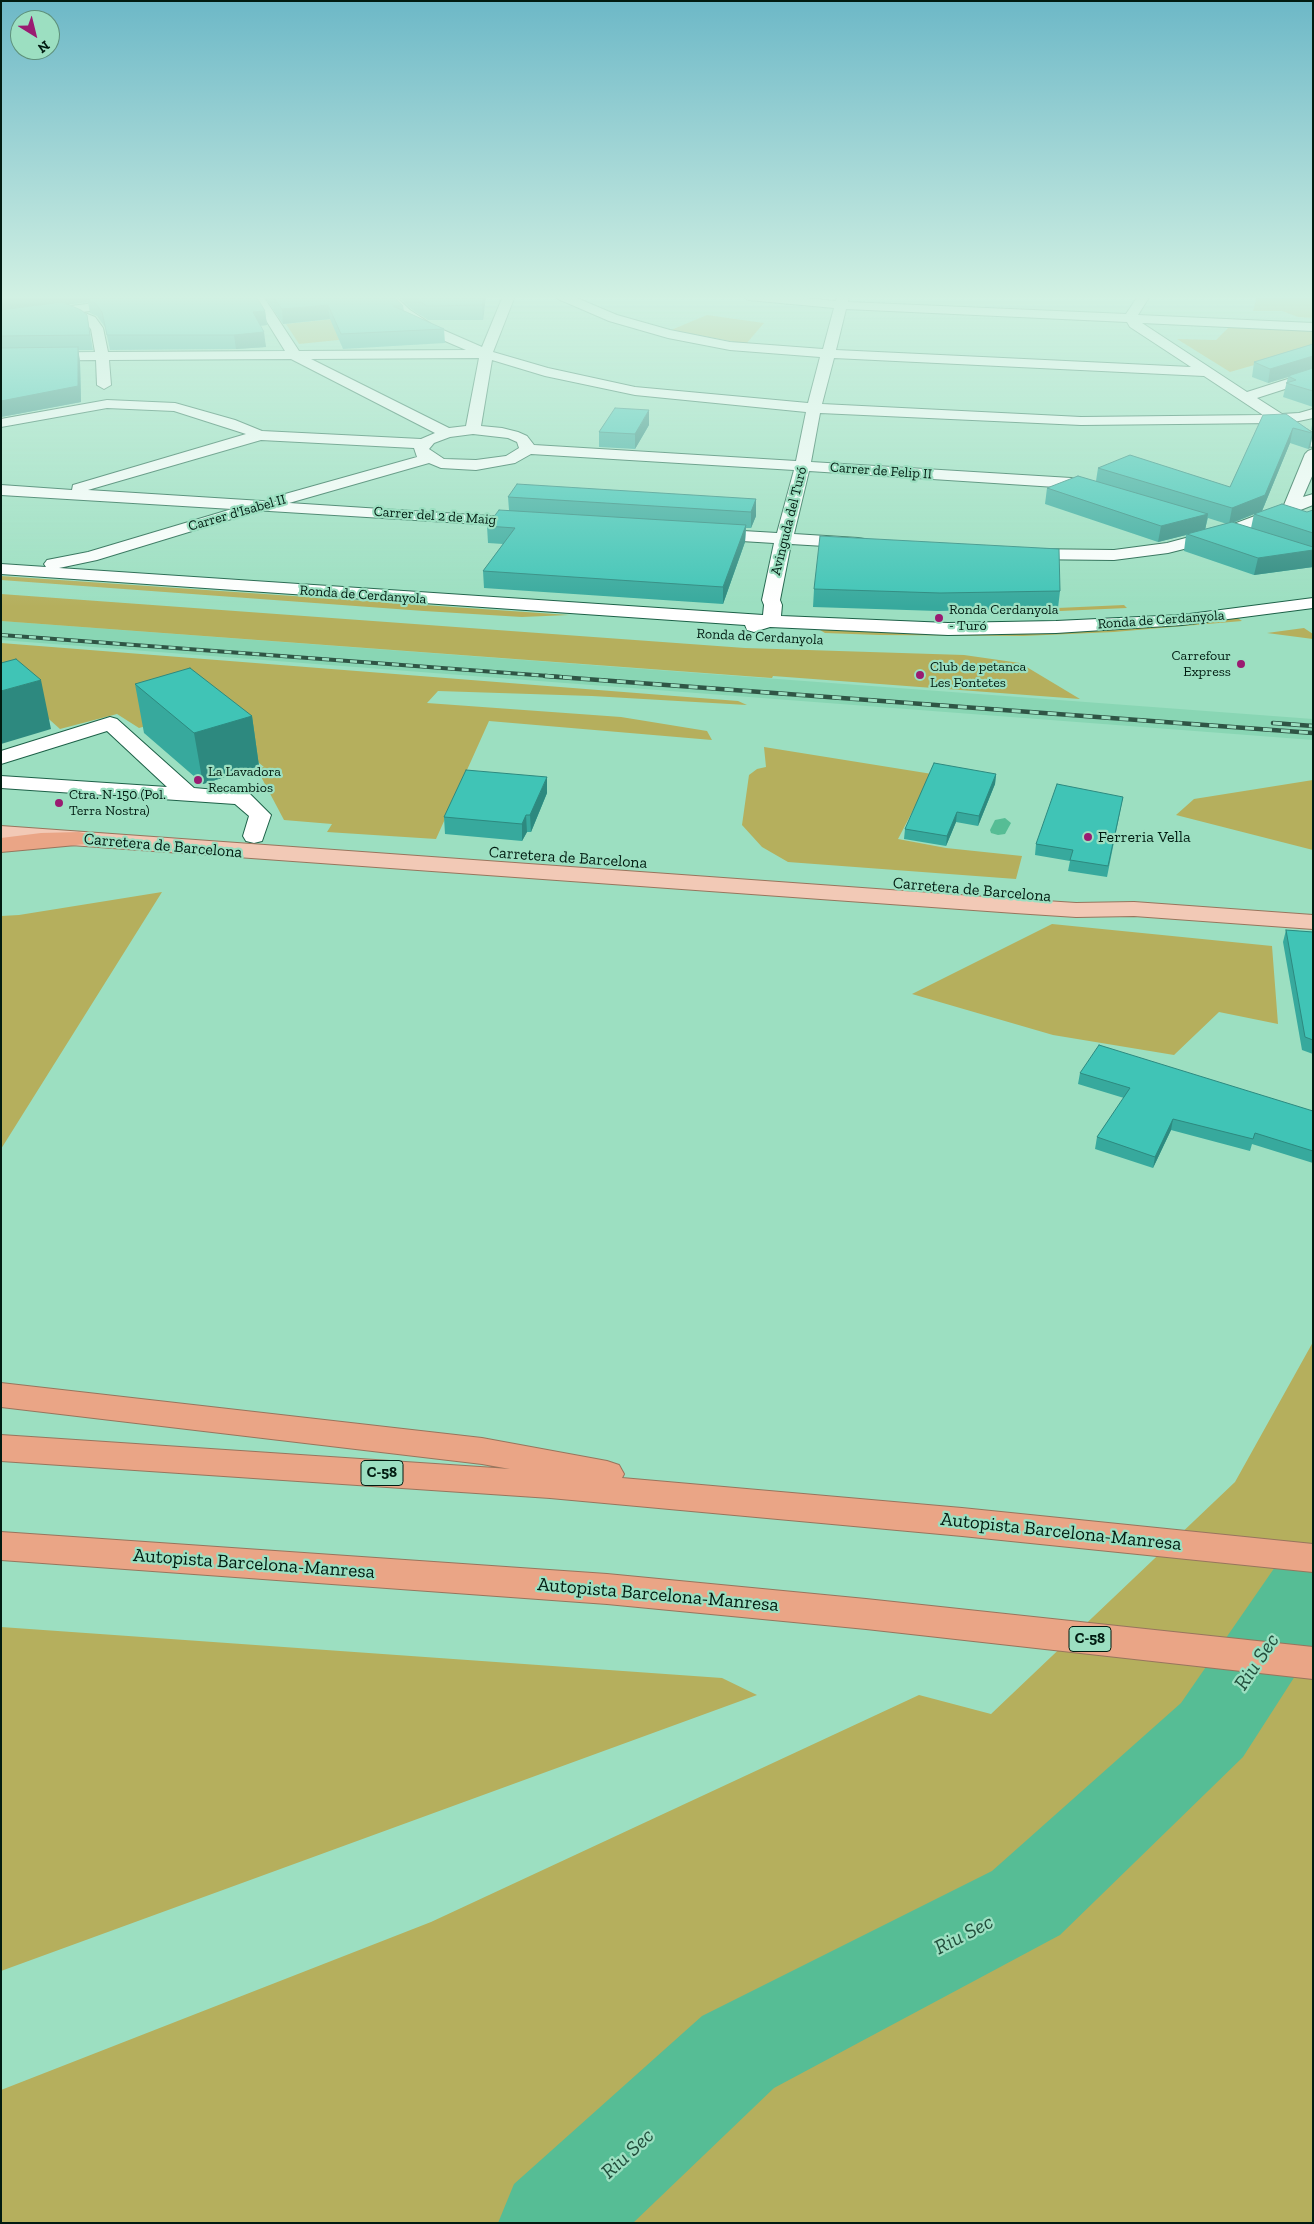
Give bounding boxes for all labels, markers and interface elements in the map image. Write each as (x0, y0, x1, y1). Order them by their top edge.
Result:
north arrow (10, 10, 60, 60)
text: N (34, 37, 53, 57)
street label: Carrer de Felip II (829, 459, 933, 483)
street label: Avinguda del Turó (767, 465, 811, 577)
street label: Carrer d'Isabel II (186, 491, 288, 535)
street label: Carrer del 2 de Maig (373, 503, 497, 529)
street label: Ronda de Cerdanyola (299, 582, 427, 608)
place label: Ronda Cerdanyola - Turó (949, 602, 1059, 634)
street label: Ronda de Cerdanyola (1097, 607, 1225, 633)
marker: Ronda Cerdanyola - Turó (933, 612, 945, 624)
street label: Ronda de Cerdanyola (696, 625, 824, 649)
place label: Carrefour Express (1172, 648, 1231, 680)
marker: Carrefour Express (1235, 658, 1247, 670)
place label: Club de petanca Les Fontetes (930, 659, 1026, 692)
marker: Club de petanca Les Fontetes (914, 669, 926, 681)
place label: La Lavadora Recambios (208, 764, 281, 796)
marker: La Lavadora Recambios (192, 774, 204, 786)
place label: Ctra. N-150 (Pol. Terra Nostra) (69, 787, 166, 820)
marker: Ctra. N-150 (Pol. Terra Nostra) (53, 797, 65, 809)
place label: Ferreria Vella (1098, 827, 1191, 847)
street label: Carretera de Barcelona (83, 830, 243, 862)
marker: Ferreria Vella (1082, 831, 1094, 843)
street label: Carretera de Barcelona (488, 843, 648, 873)
street label: Carretera de Barcelona (892, 874, 1052, 906)
road number: C-58 (361, 1460, 403, 1486)
street label: Autopista Barcelona-Manresa (939, 1508, 1183, 1556)
street label: Autopista Barcelona-Manresa (132, 1544, 376, 1584)
street label: Autopista Barcelona-Manresa (536, 1573, 780, 1617)
road number: C-58 (1069, 1626, 1111, 1652)
water label: Riu Sec (1229, 1629, 1285, 1695)
water label: Riu Sec (930, 1909, 998, 1961)
water label: Riu Sec (596, 2123, 660, 2185)

